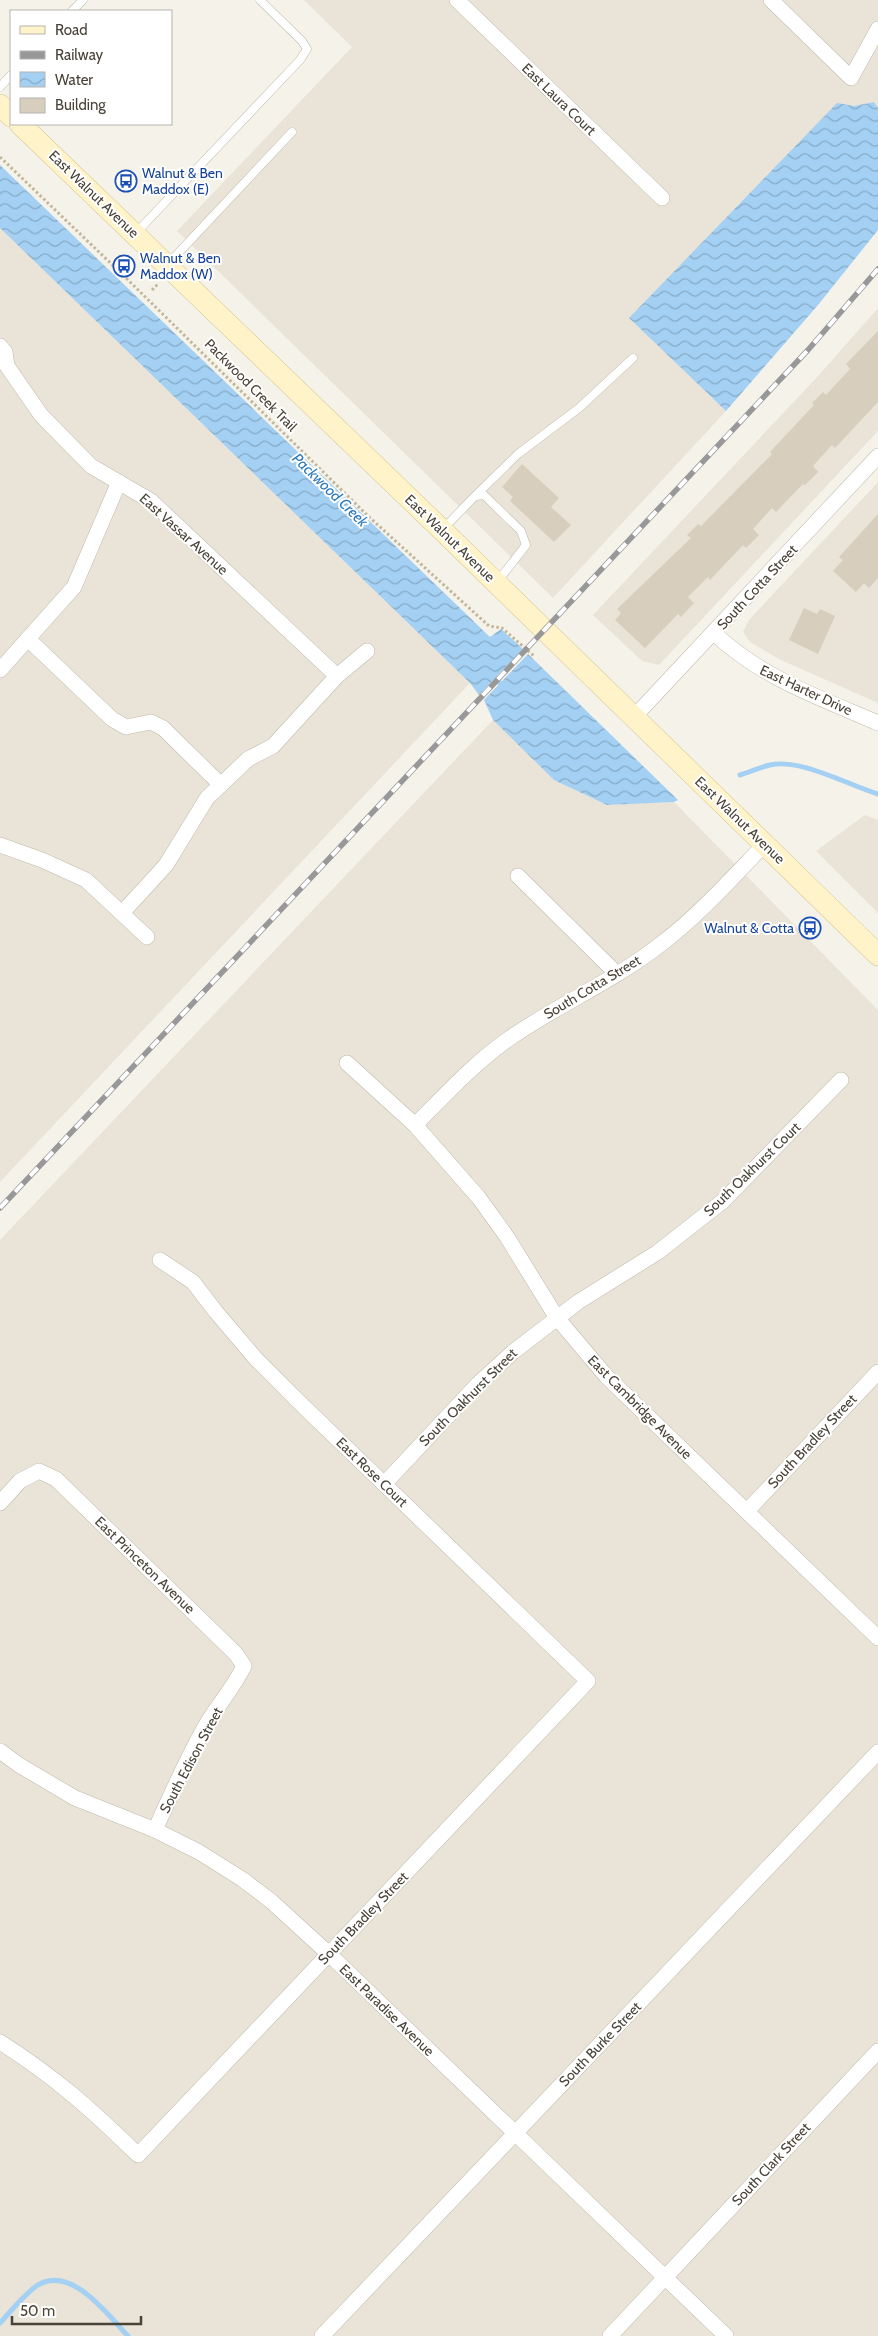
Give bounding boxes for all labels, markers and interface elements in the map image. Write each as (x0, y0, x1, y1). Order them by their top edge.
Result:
legend (10, 10, 172, 125)
text: Road (55, 21, 88, 39)
text: Railway (55, 46, 104, 64)
street label: East Laura Court (518, 59, 600, 139)
text: Water (55, 71, 93, 89)
text: Building (55, 96, 106, 114)
street label: East Walnut Avenue (45, 146, 143, 242)
place label: Walnut & Ben Maddox (E) (142, 164, 223, 198)
bus stop icon: Walnut & Ben Maddox (E) (114, 169, 138, 193)
place label: Walnut & Ben Maddox (W) (140, 249, 221, 283)
bus stop icon: Walnut & Ben Maddox (W) (112, 254, 136, 278)
street label: Packwood Creek Trail (201, 335, 302, 436)
water label: Packwood Creek (289, 450, 372, 531)
street label: East Vassar Avenue (136, 489, 232, 579)
street label: East Walnut Avenue (401, 490, 499, 586)
street label: South Cotta Street (713, 540, 801, 633)
street label: East Harter Drive (757, 661, 855, 719)
street label: East Walnut Avenue (691, 772, 789, 868)
bus stop icon: Walnut & Cotta (798, 916, 822, 940)
place label: Walnut & Cotta (704, 919, 794, 937)
street label: South Cotta Street (540, 951, 644, 1023)
street label: South Oakhurst Court (700, 1118, 804, 1220)
street label: South Oakhurst Street (415, 1344, 521, 1450)
street label: East Cambridge Avenue (584, 1351, 696, 1463)
street label: South Bradley Street (764, 1390, 860, 1492)
street label: East Rose Court (332, 1433, 412, 1511)
street label: East Princeton Avenue (91, 1513, 199, 1617)
street label: South Edison Street (155, 1704, 227, 1816)
street label: South Bradley Street (314, 1868, 412, 1968)
street label: East Paradise Avenue (336, 1960, 438, 2060)
street label: South Burke Street (555, 1998, 645, 2090)
street label: South Clark Street (728, 2118, 814, 2209)
scale bar (12, 2294, 141, 2326)
text: 50 m (20, 2302, 55, 2320)

